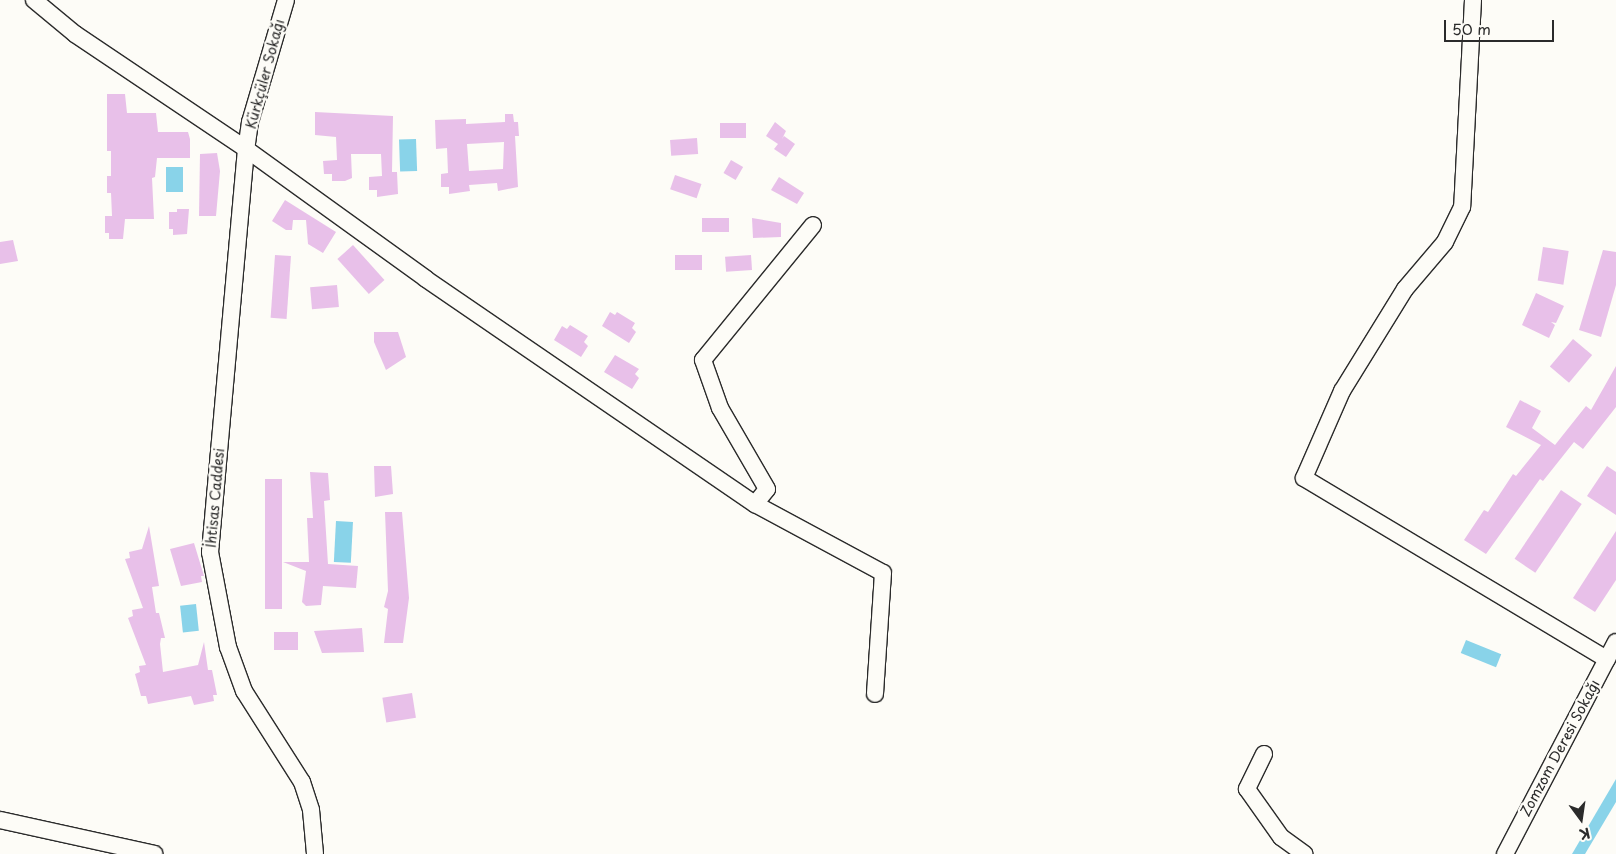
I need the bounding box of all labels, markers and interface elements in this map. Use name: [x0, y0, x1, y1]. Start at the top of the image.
scale bar: [1446, 10, 1556, 42]
street label: Kürkçüler Sokağı: [242, 17, 288, 131]
text: 50 m: [1452, 17, 1491, 40]
street label: İhtisas Caddesi: [202, 447, 228, 549]
street label: Zomzom Deresi Sokağı: [1516, 676, 1604, 820]
north arrow: [1556, 794, 1606, 844]
text: K: [1577, 823, 1592, 845]

